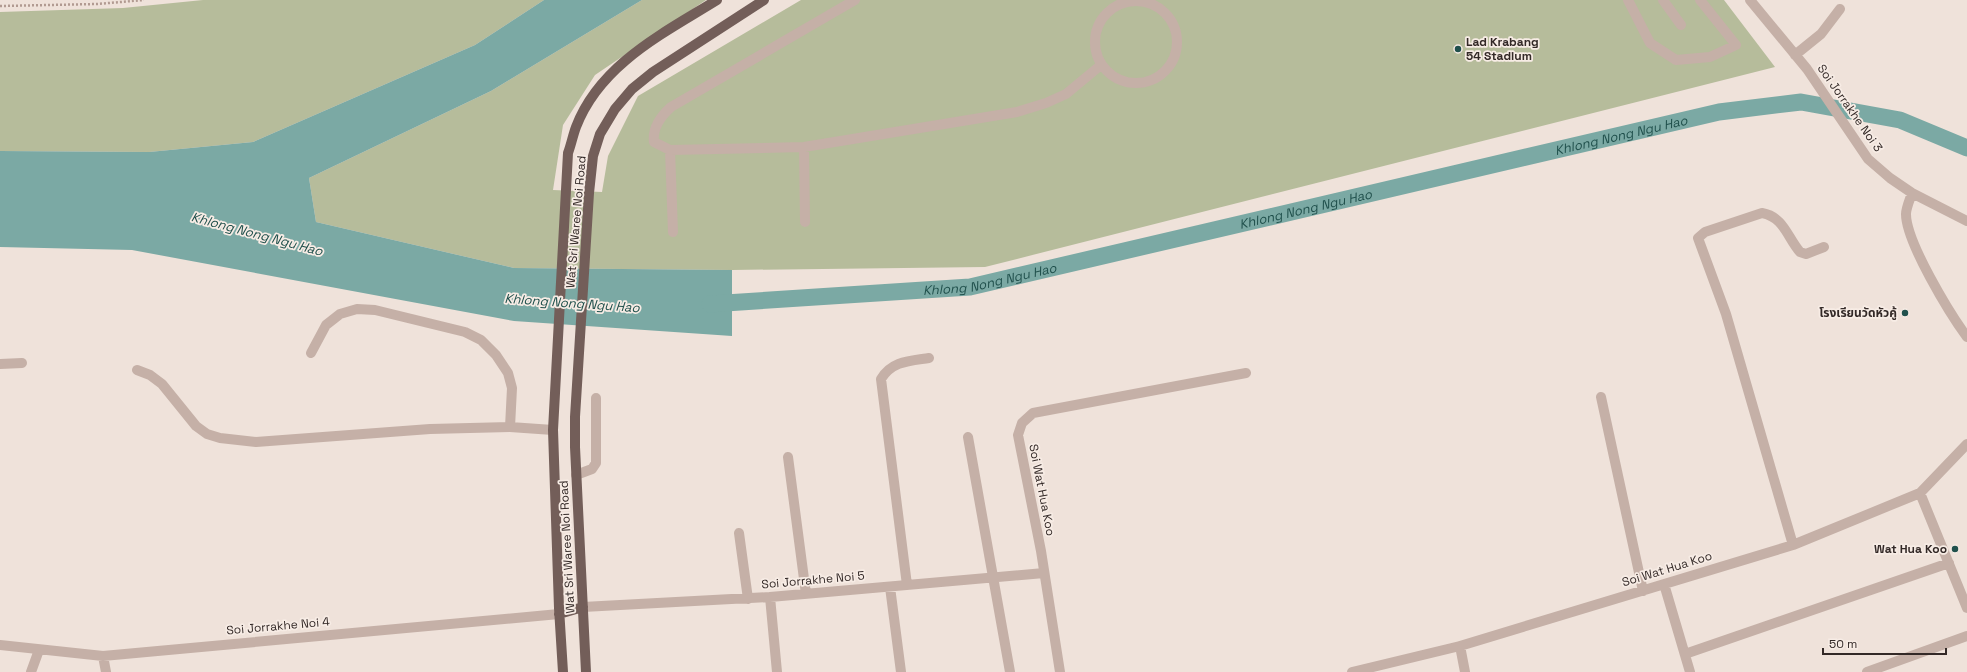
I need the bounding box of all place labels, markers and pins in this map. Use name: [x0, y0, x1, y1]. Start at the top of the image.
place label: Lad Krabang 54 Stadium: [1466, 34, 1539, 64]
marker: Lad Krabang 54 Stadium: [1453, 44, 1463, 54]
place label: โรงเรียนวัดหัวคู้: [1819, 305, 1897, 321]
marker: โรงเรียนวัดหัวคู้: [1900, 308, 1910, 318]
place label: Wat Hua Koo: [1874, 541, 1947, 557]
marker: Wat Hua Koo: [1950, 544, 1960, 554]

